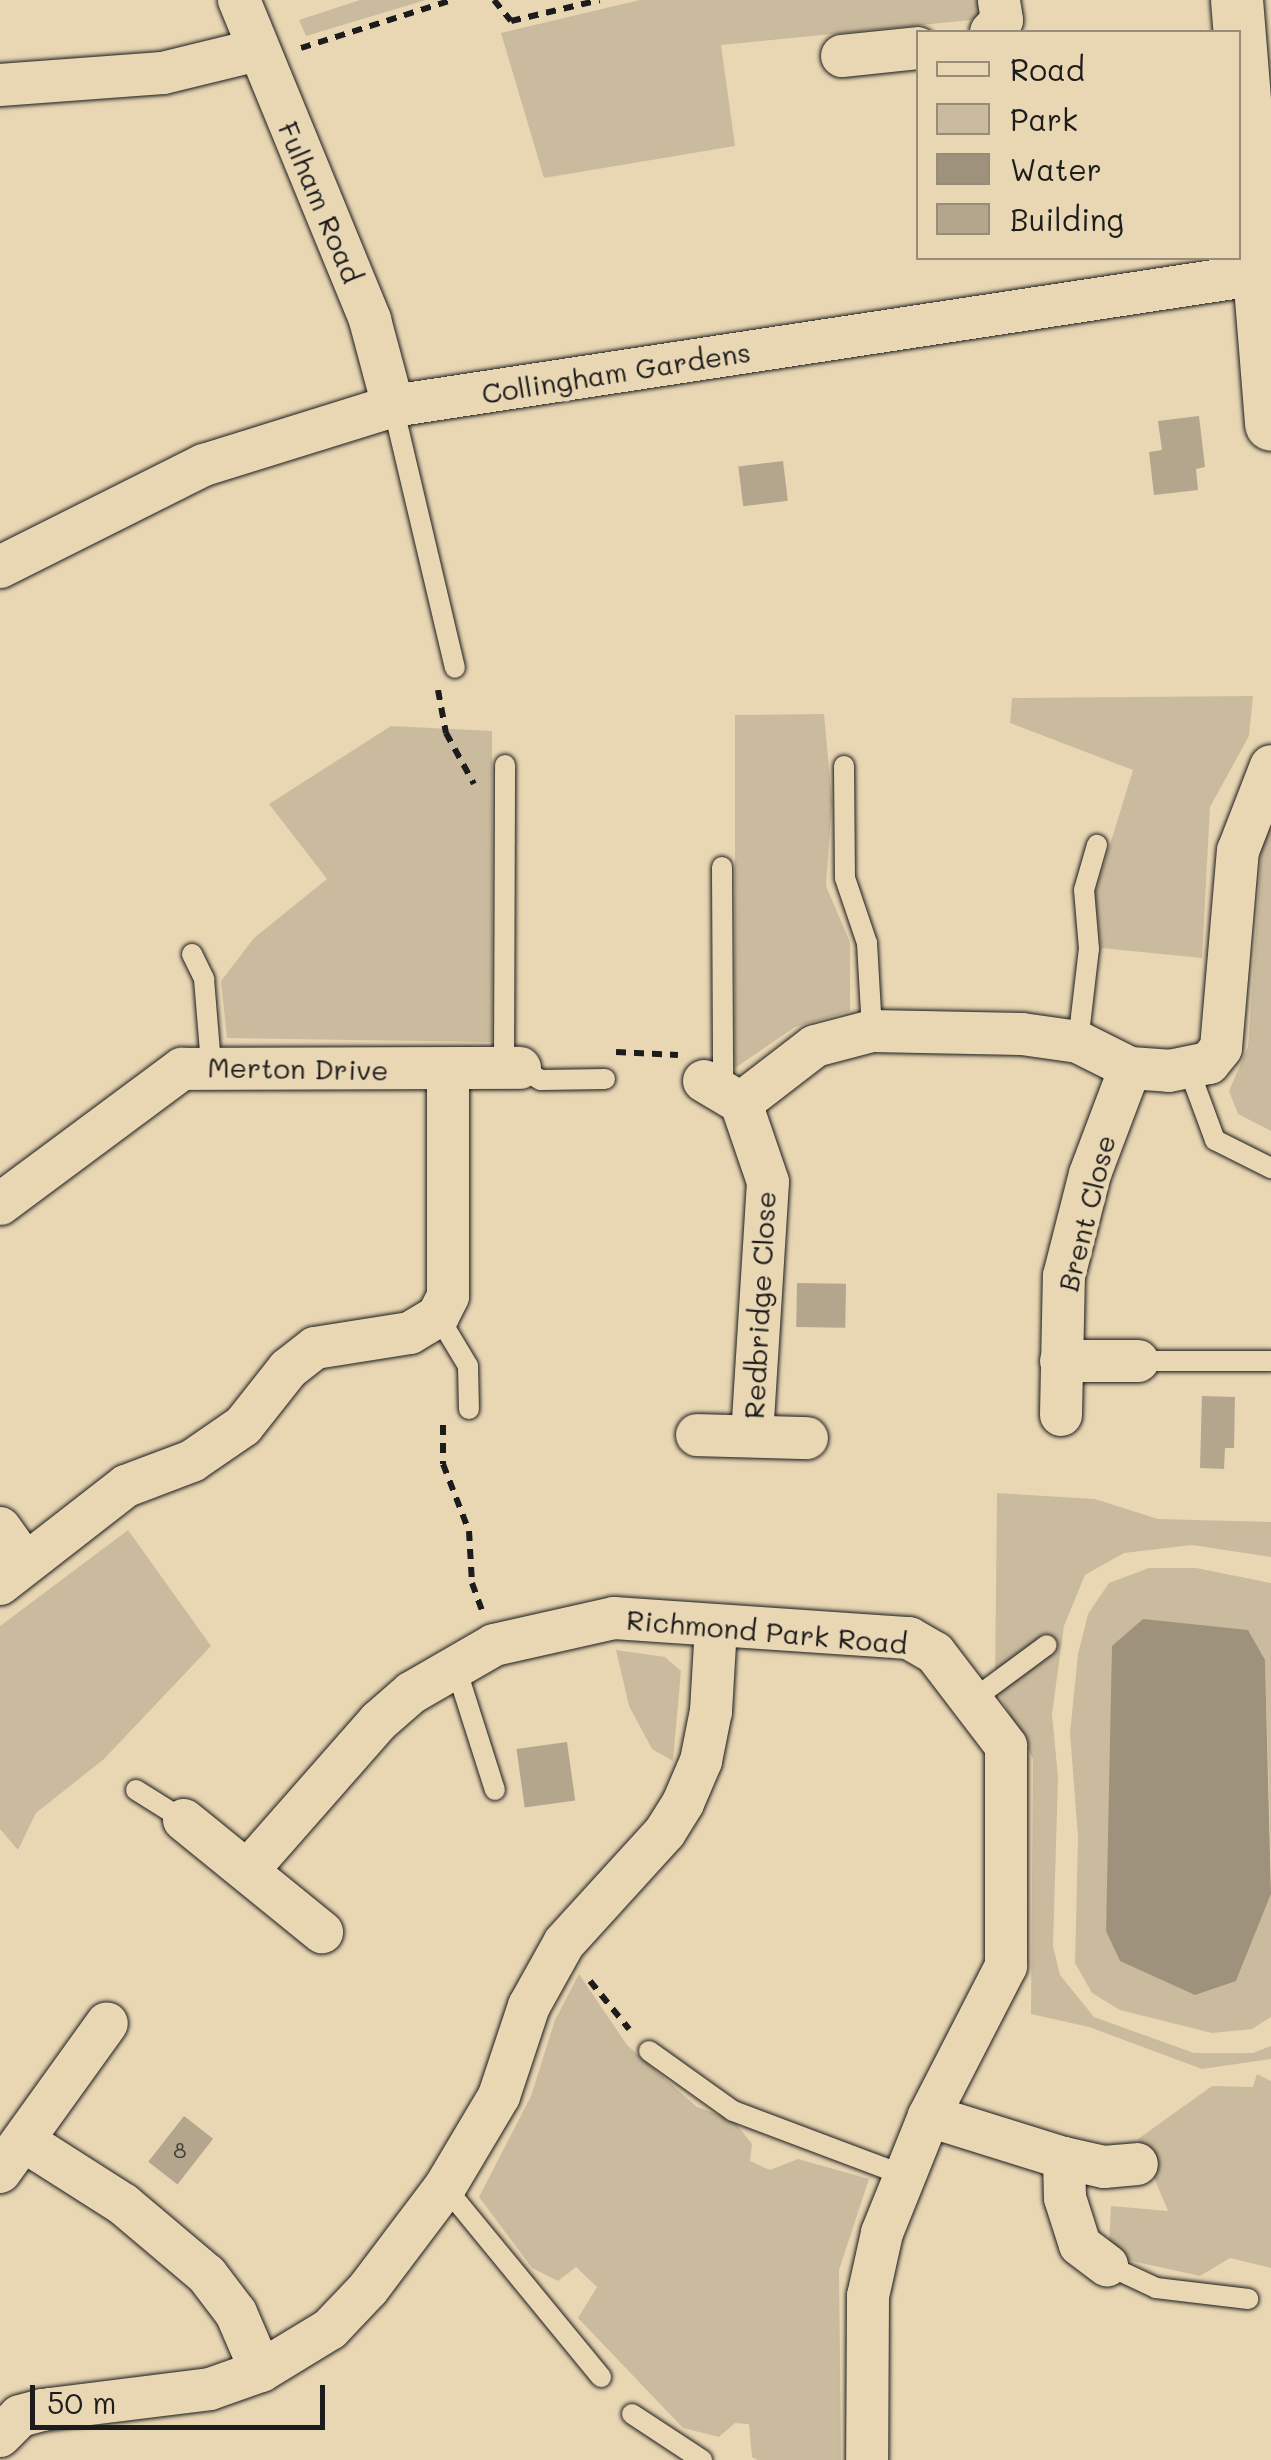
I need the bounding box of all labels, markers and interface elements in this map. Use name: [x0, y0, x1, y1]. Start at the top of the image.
legend: [916, 30, 1241, 260]
text: Road: [1010, 49, 1085, 89]
text: Park: [1010, 99, 1078, 139]
street label: Fulham Road: [272, 116, 370, 288]
text: Water: [1010, 149, 1102, 189]
text: Building: [1010, 199, 1124, 239]
street label: Collingham Gardens: [479, 334, 753, 410]
street label: Merton Drive: [207, 1050, 389, 1086]
street label: Brent Close: [1050, 1131, 1122, 1295]
street label: Redbridge Close: [736, 1190, 782, 1420]
street label: Richmond Park Road: [625, 1602, 909, 1660]
house number: 8: [173, 2137, 187, 2163]
scale bar: [35, 2365, 330, 2427]
text: 50 m: [47, 2382, 117, 2422]

